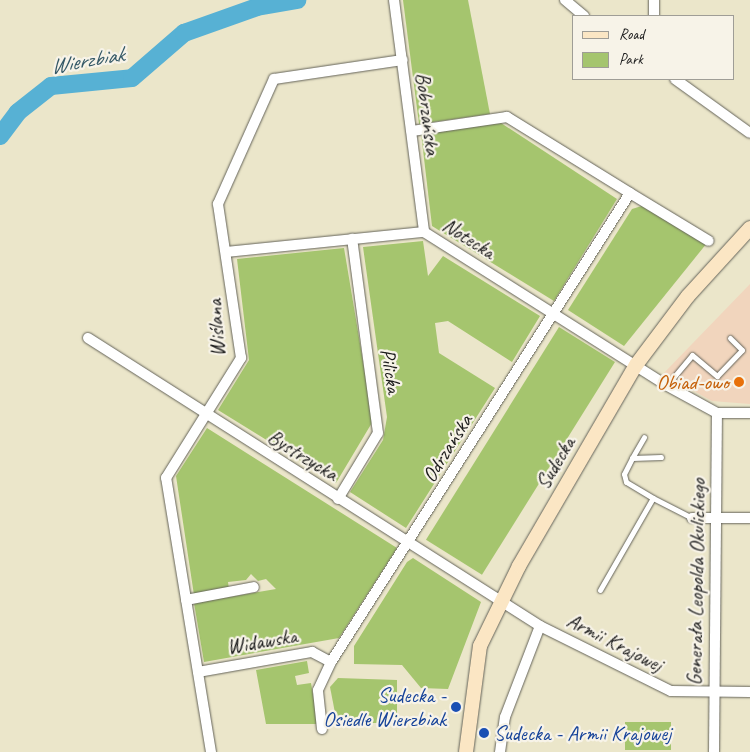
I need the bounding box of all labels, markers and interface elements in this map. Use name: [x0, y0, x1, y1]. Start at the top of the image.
legend: [572, 15, 735, 80]
text: Road: [619, 25, 644, 44]
water label: Wierzbiak: [48, 42, 126, 80]
text: Park: [619, 50, 643, 69]
street label: Bobrzańska: [410, 71, 446, 157]
street label: Notecka: [438, 212, 500, 264]
street label: Wiślana: [201, 298, 231, 358]
street label: Pilicka: [375, 347, 407, 395]
place label: Obiad-owo: [657, 369, 729, 395]
marker: Obiad-owo: [733, 376, 745, 388]
street label: Odrzańska: [416, 409, 478, 487]
street label: Bystrzycka: [263, 424, 343, 486]
street label: Sudecka: [530, 432, 580, 494]
street label: Generała Leopolda Okulickiego: [682, 478, 710, 686]
street label: Armii Krajowej: [563, 607, 667, 677]
street label: Widawska: [225, 622, 299, 660]
place label: Sudecka - Osiedle Wierzbiak: [323, 682, 446, 732]
marker: Sudecka - Osiedle Wierzbiak: [450, 701, 462, 713]
place label: Sudecka - Armii Krajowej: [494, 720, 672, 746]
marker: Sudecka - Armii Krajowej: [478, 727, 490, 739]

